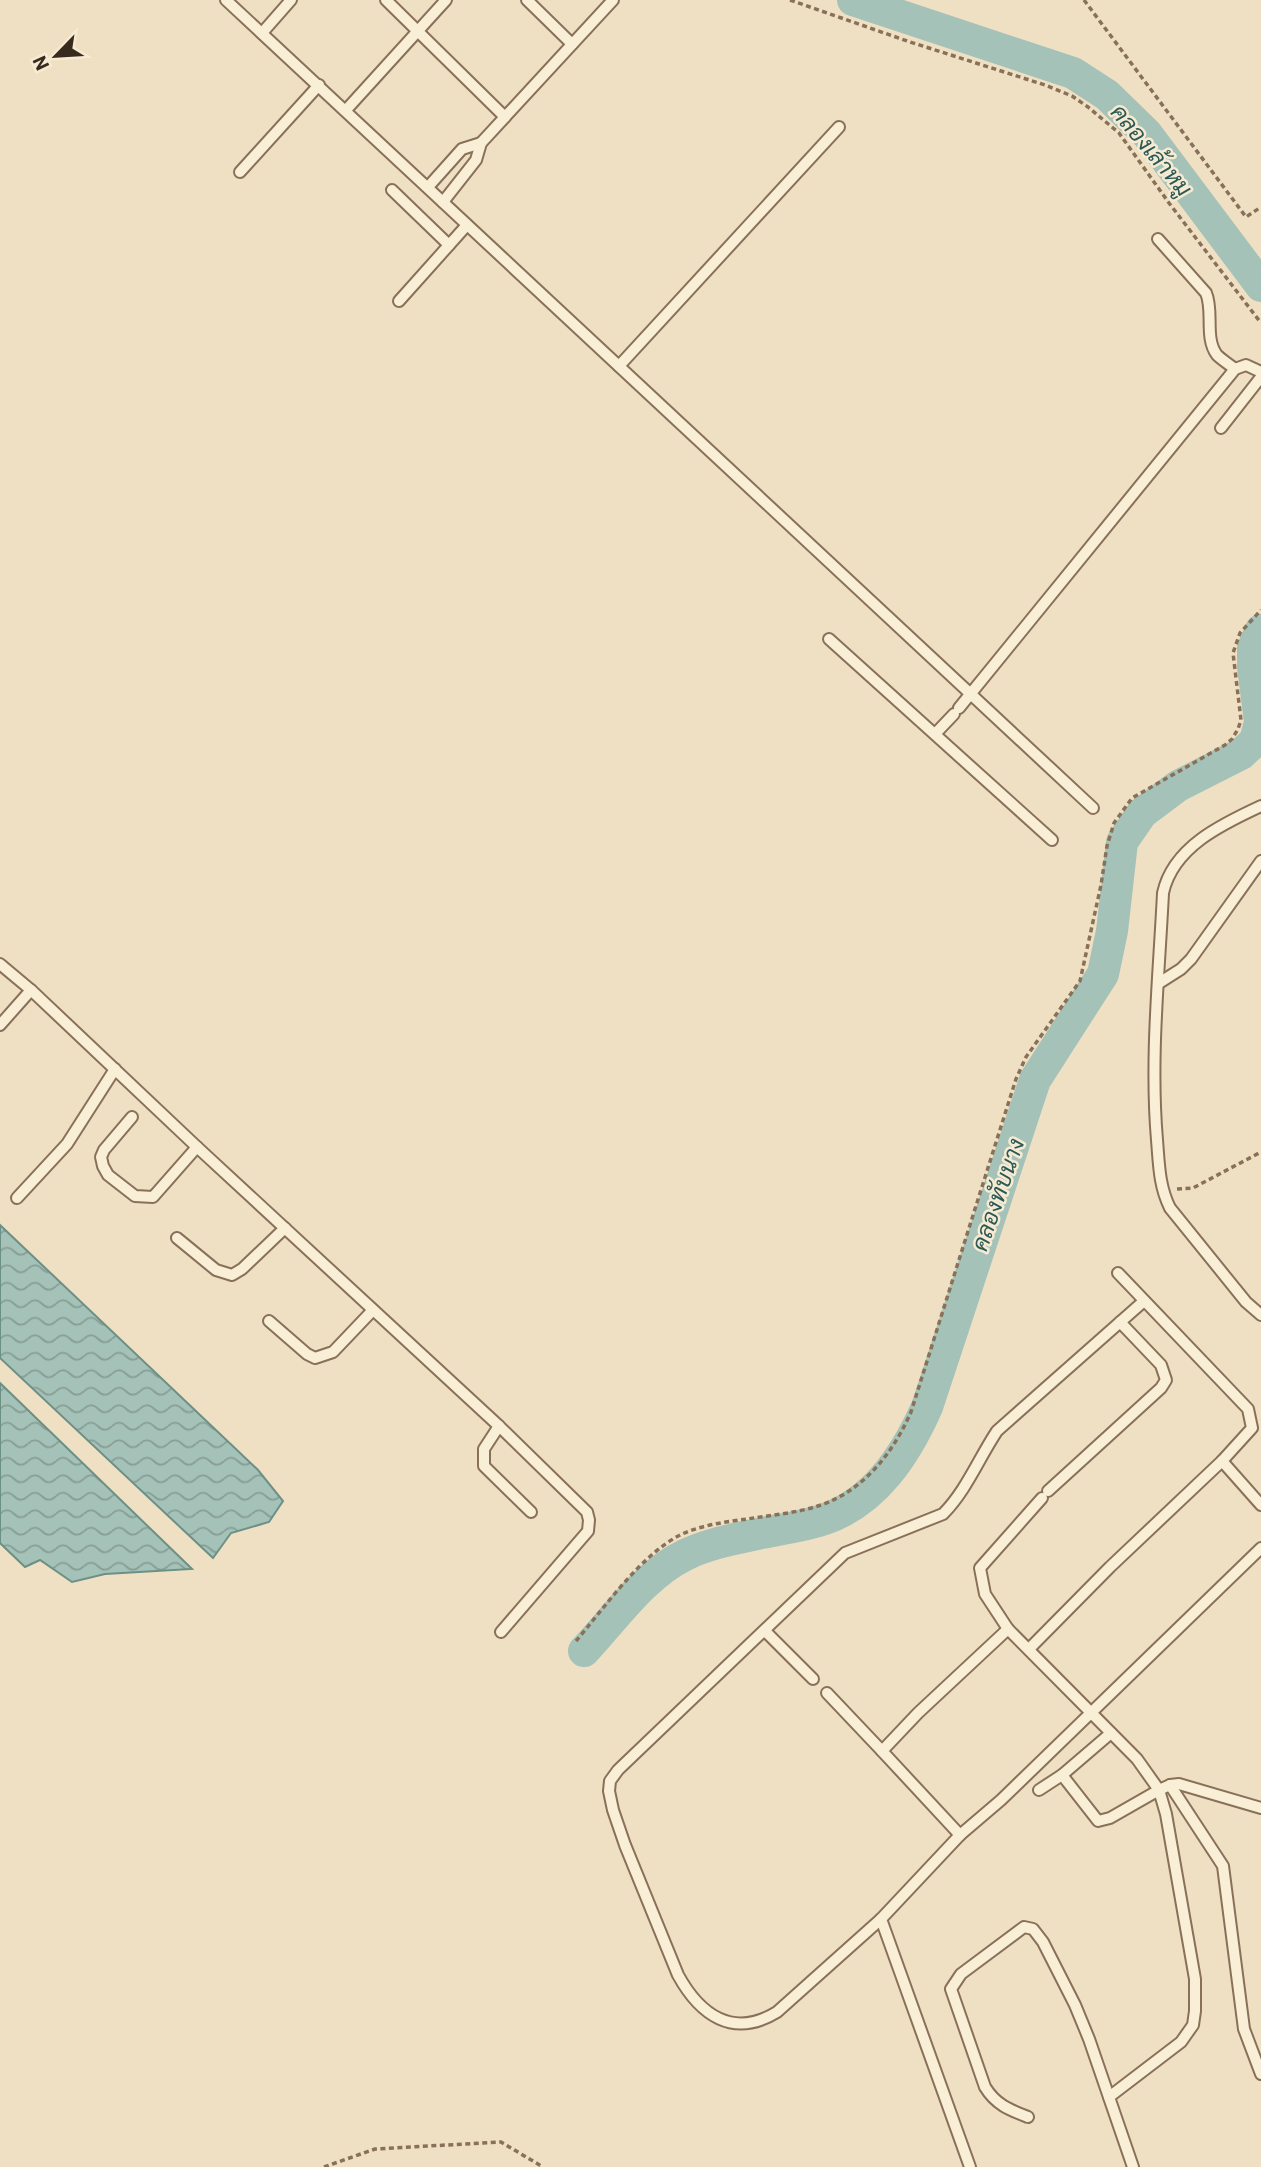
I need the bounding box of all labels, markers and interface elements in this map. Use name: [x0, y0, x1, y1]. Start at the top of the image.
north arrow: [21, 21, 91, 91]
text: N: [26, 53, 53, 75]
water label: คลองเล้าหมู: [1103, 97, 1200, 204]
water label: คลองทับนาง: [963, 1134, 1029, 1254]

